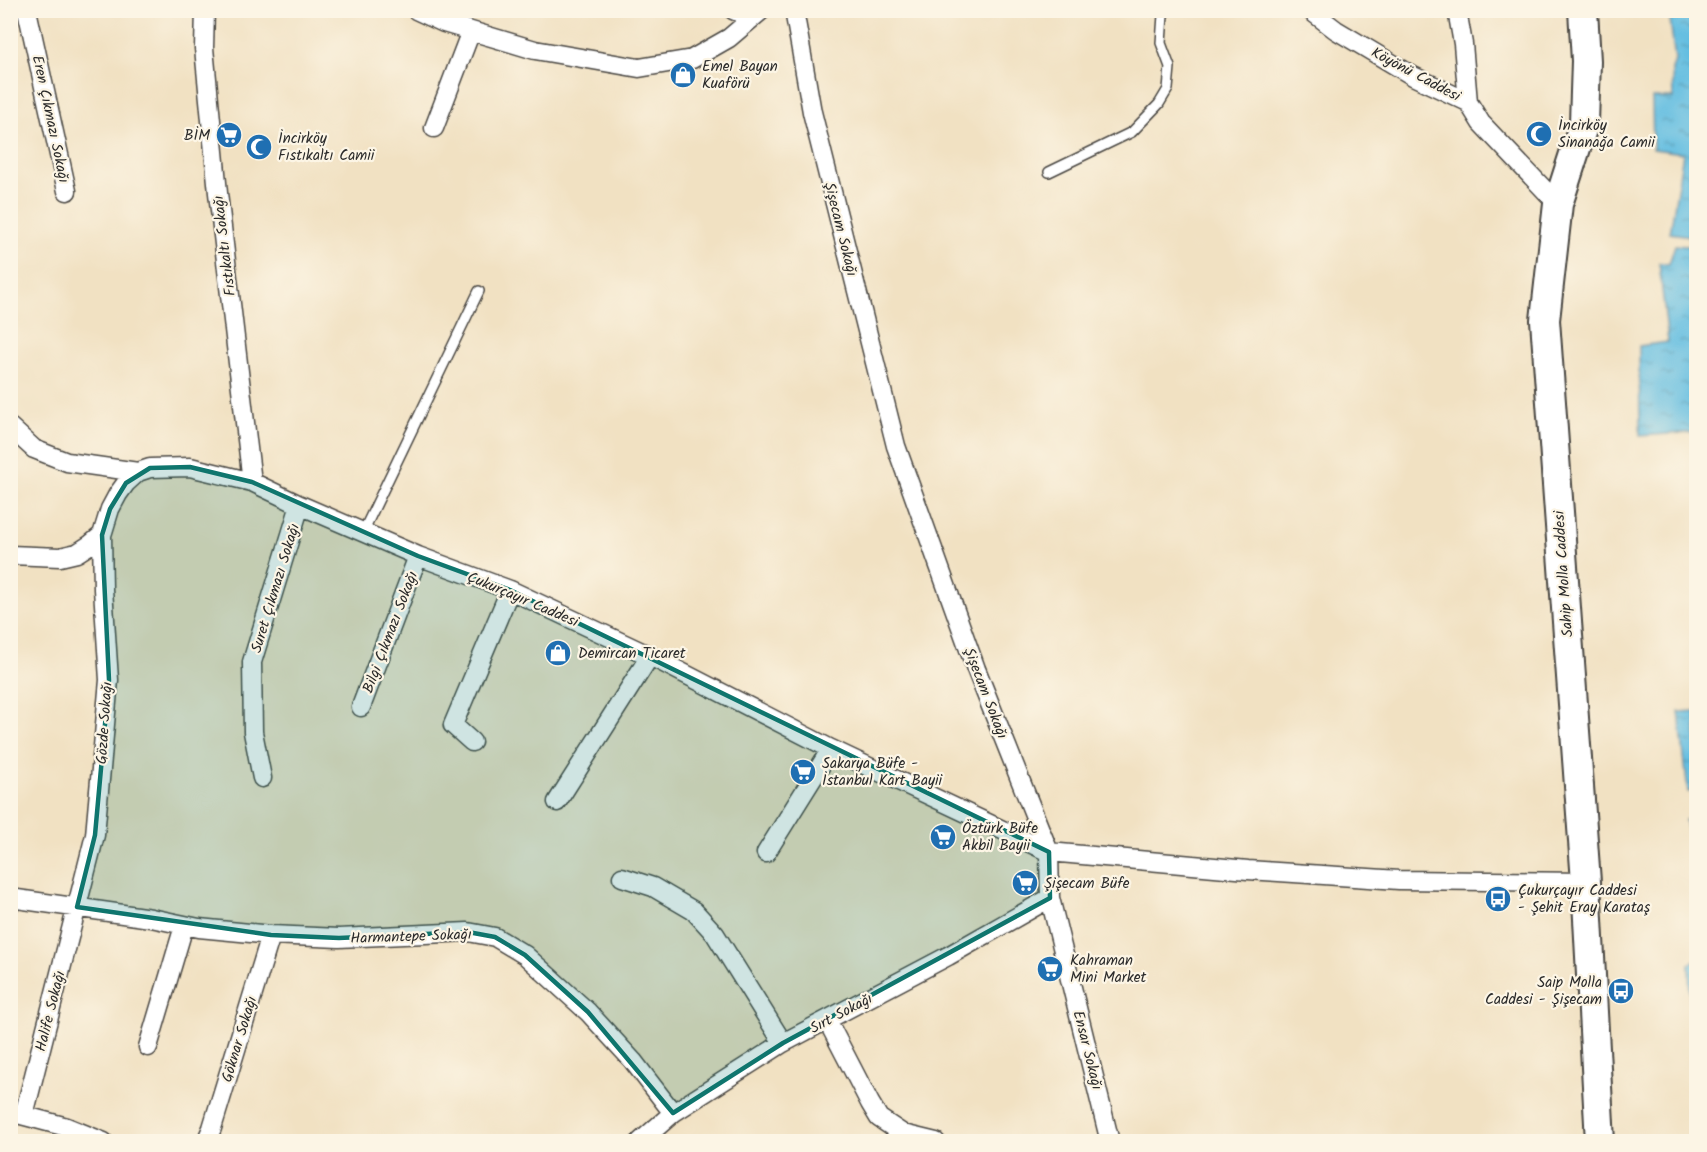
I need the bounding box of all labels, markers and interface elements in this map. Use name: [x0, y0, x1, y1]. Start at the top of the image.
street label: Köyönü Caddesi: [1366, 41, 1466, 109]
street label: Eren Çıkmazı Sokağı: [25, 53, 75, 185]
place label: Emel Bayan Kuaförü: [702, 55, 778, 96]
shop icon: Emel Bayan Kuaförü: [668, 60, 698, 90]
place label: İncirköy Sinanağa Camii: [1558, 114, 1656, 155]
mosque icon: İncirköy Sinanağa Camii: [1524, 119, 1554, 149]
supermarket icon: BİM: [214, 120, 244, 150]
place label: BİM: [184, 124, 210, 148]
place label: İncirköy Fıstıkaltı Camii: [278, 127, 376, 168]
mosque icon: İncirköy Fıstıkaltı Camii: [244, 132, 274, 162]
street label: Şişecam Sokağı: [817, 180, 863, 279]
street label: Fıstıkaltı Sokağı: [207, 194, 243, 298]
street label: Sahip Molla Caddesi: [1548, 509, 1580, 638]
street label: Suret Çıkmazı Sokağı: [245, 521, 307, 656]
street label: Çukurçayır Caddesi: [463, 566, 583, 635]
street label: Bilgi Çıkmazı Sokağı: [357, 568, 425, 697]
shop icon: Demircan Ticaret: [543, 638, 573, 668]
place label: Demircan Ticaret: [578, 642, 686, 666]
street label: Şişecam Sokağı: [957, 644, 1014, 743]
street label: Gözde Sokağı: [90, 681, 120, 765]
place label: Sakarya Büfe - İstanbul Kart Bayii: [822, 752, 944, 793]
supermarket icon: Sakarya Büfe - İstanbul Kart Bayii: [788, 757, 818, 787]
place label: Öztürk Büfe Akbil Bayii: [962, 817, 1038, 858]
supermarket icon: Öztürk Büfe Akbil Bayii: [928, 822, 958, 852]
supermarket icon: Şişecam Büfe: [1010, 868, 1040, 898]
place label: Şişecam Büfe: [1044, 872, 1130, 896]
place label: Çukurçayır Caddesi - Şehit Eray Karataş: [1518, 879, 1651, 920]
bus stop icon: Çukurçayır Caddesi - Şehit Eray Karataş: [1483, 884, 1513, 914]
street label: Harmantepe Sokağı: [350, 923, 472, 951]
place label: Kahraman Mini Market: [1070, 949, 1147, 990]
supermarket icon: Kahraman Mini Market: [1035, 954, 1065, 984]
street label: Halife Sokağı: [29, 968, 73, 1054]
place label: Saip Molla Caddesi - Şişecam: [1485, 971, 1602, 1012]
bus stop icon: Saip Molla Caddesi - Şişecam: [1606, 976, 1636, 1006]
street label: Sırt Sokağı: [806, 987, 877, 1041]
street label: Göknar Sokağı: [215, 993, 264, 1085]
street label: Ensar Sokağı: [1066, 1008, 1108, 1093]

